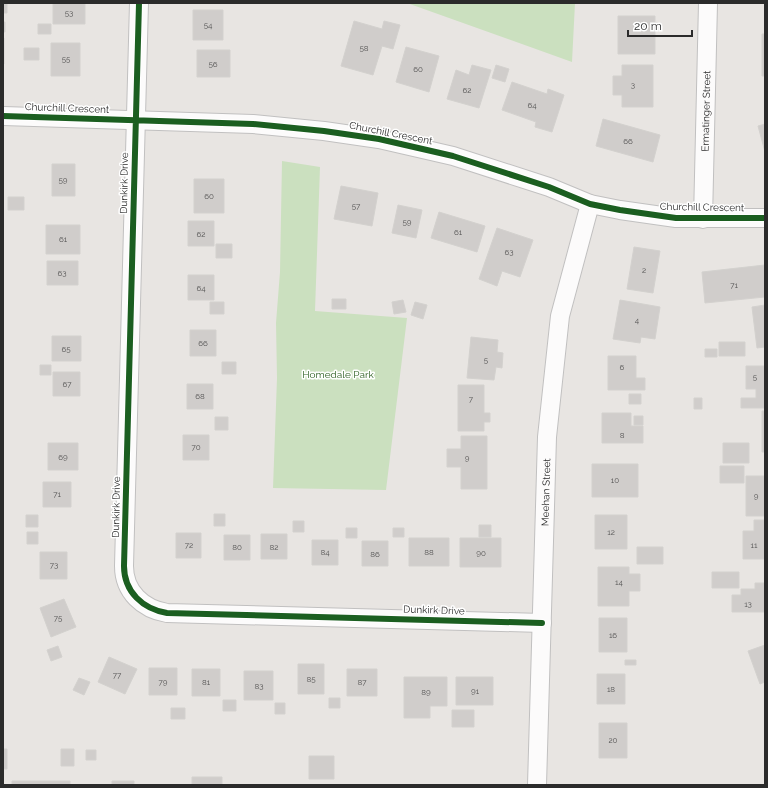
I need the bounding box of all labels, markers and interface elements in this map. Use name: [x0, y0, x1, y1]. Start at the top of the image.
house number: 53: [65, 8, 73, 18]
scale bar: [628, 12, 692, 38]
text: 20 m: [634, 19, 662, 33]
house number: 54: [204, 20, 213, 30]
house number: 58: [359, 43, 369, 53]
house number: 55: [62, 54, 71, 64]
house number: 56: [208, 59, 218, 69]
house number: 60: [413, 64, 423, 74]
street label: Ermatinger Street: [699, 70, 712, 152]
house number: 3: [631, 80, 635, 90]
house number: 62: [463, 85, 472, 95]
house number: 64: [527, 100, 537, 110]
street label: Churchill Crescent: [25, 101, 110, 115]
street label: Churchill Crescent: [348, 120, 434, 147]
house number: 66: [623, 136, 633, 146]
street label: Dunkirk Drive: [118, 152, 130, 214]
house number: 59: [58, 175, 68, 185]
house number: 60: [204, 191, 214, 201]
house number: 57: [352, 201, 361, 211]
street label: Churchill Crescent: [660, 201, 745, 213]
house number: 59: [402, 217, 412, 227]
house number: 61: [454, 227, 463, 237]
house number: 62: [197, 229, 206, 239]
house number: 61: [59, 234, 68, 244]
house number: 63: [504, 247, 514, 257]
house number: 2: [642, 265, 646, 275]
house number: 63: [57, 268, 67, 278]
house number: 71: [730, 280, 738, 290]
house number: 64: [196, 283, 206, 293]
house number: 4: [635, 315, 640, 325]
house number: 66: [198, 338, 208, 348]
house number: 65: [61, 344, 71, 354]
house number: 5: [484, 355, 489, 365]
house number: 6: [620, 362, 625, 372]
park label: Homedale Park: [302, 369, 374, 380]
house number: 5: [753, 372, 758, 382]
house number: 67: [62, 379, 72, 389]
house number: 68: [195, 391, 205, 401]
house number: 7: [469, 394, 474, 404]
house number: 8: [620, 430, 625, 440]
house number: 70: [191, 442, 201, 452]
house number: 69: [58, 452, 68, 462]
house number: 9: [465, 453, 470, 463]
street label: Meehan Street: [539, 457, 552, 526]
house number: 10: [611, 475, 619, 485]
street label: Dunkirk Drive: [110, 476, 122, 538]
house number: 71: [53, 489, 61, 499]
house number: 9: [754, 491, 759, 501]
house number: 12: [607, 527, 615, 537]
house number: 72: [185, 540, 193, 550]
house number: 11: [751, 540, 758, 550]
house number: 80: [232, 542, 242, 552]
house number: 82: [270, 542, 278, 552]
house number: 84: [320, 547, 330, 557]
house number: 88: [424, 547, 434, 557]
house number: 90: [476, 548, 486, 558]
house number: 86: [370, 549, 380, 559]
house number: 73: [50, 560, 58, 570]
house number: 14: [615, 577, 624, 587]
house number: 13: [744, 599, 752, 609]
street label: Dunkirk Drive: [403, 603, 465, 617]
house number: 75: [54, 613, 63, 623]
house number: 16: [609, 630, 617, 640]
house number: 77: [113, 670, 122, 680]
house number: 85: [306, 674, 316, 684]
house number: 79: [159, 677, 168, 687]
house number: 81: [202, 677, 211, 687]
house number: 87: [357, 677, 367, 687]
house number: 83: [254, 681, 264, 691]
house number: 18: [607, 684, 615, 694]
house number: 91: [471, 686, 480, 696]
house number: 89: [421, 687, 431, 697]
house number: 20: [608, 735, 618, 745]

